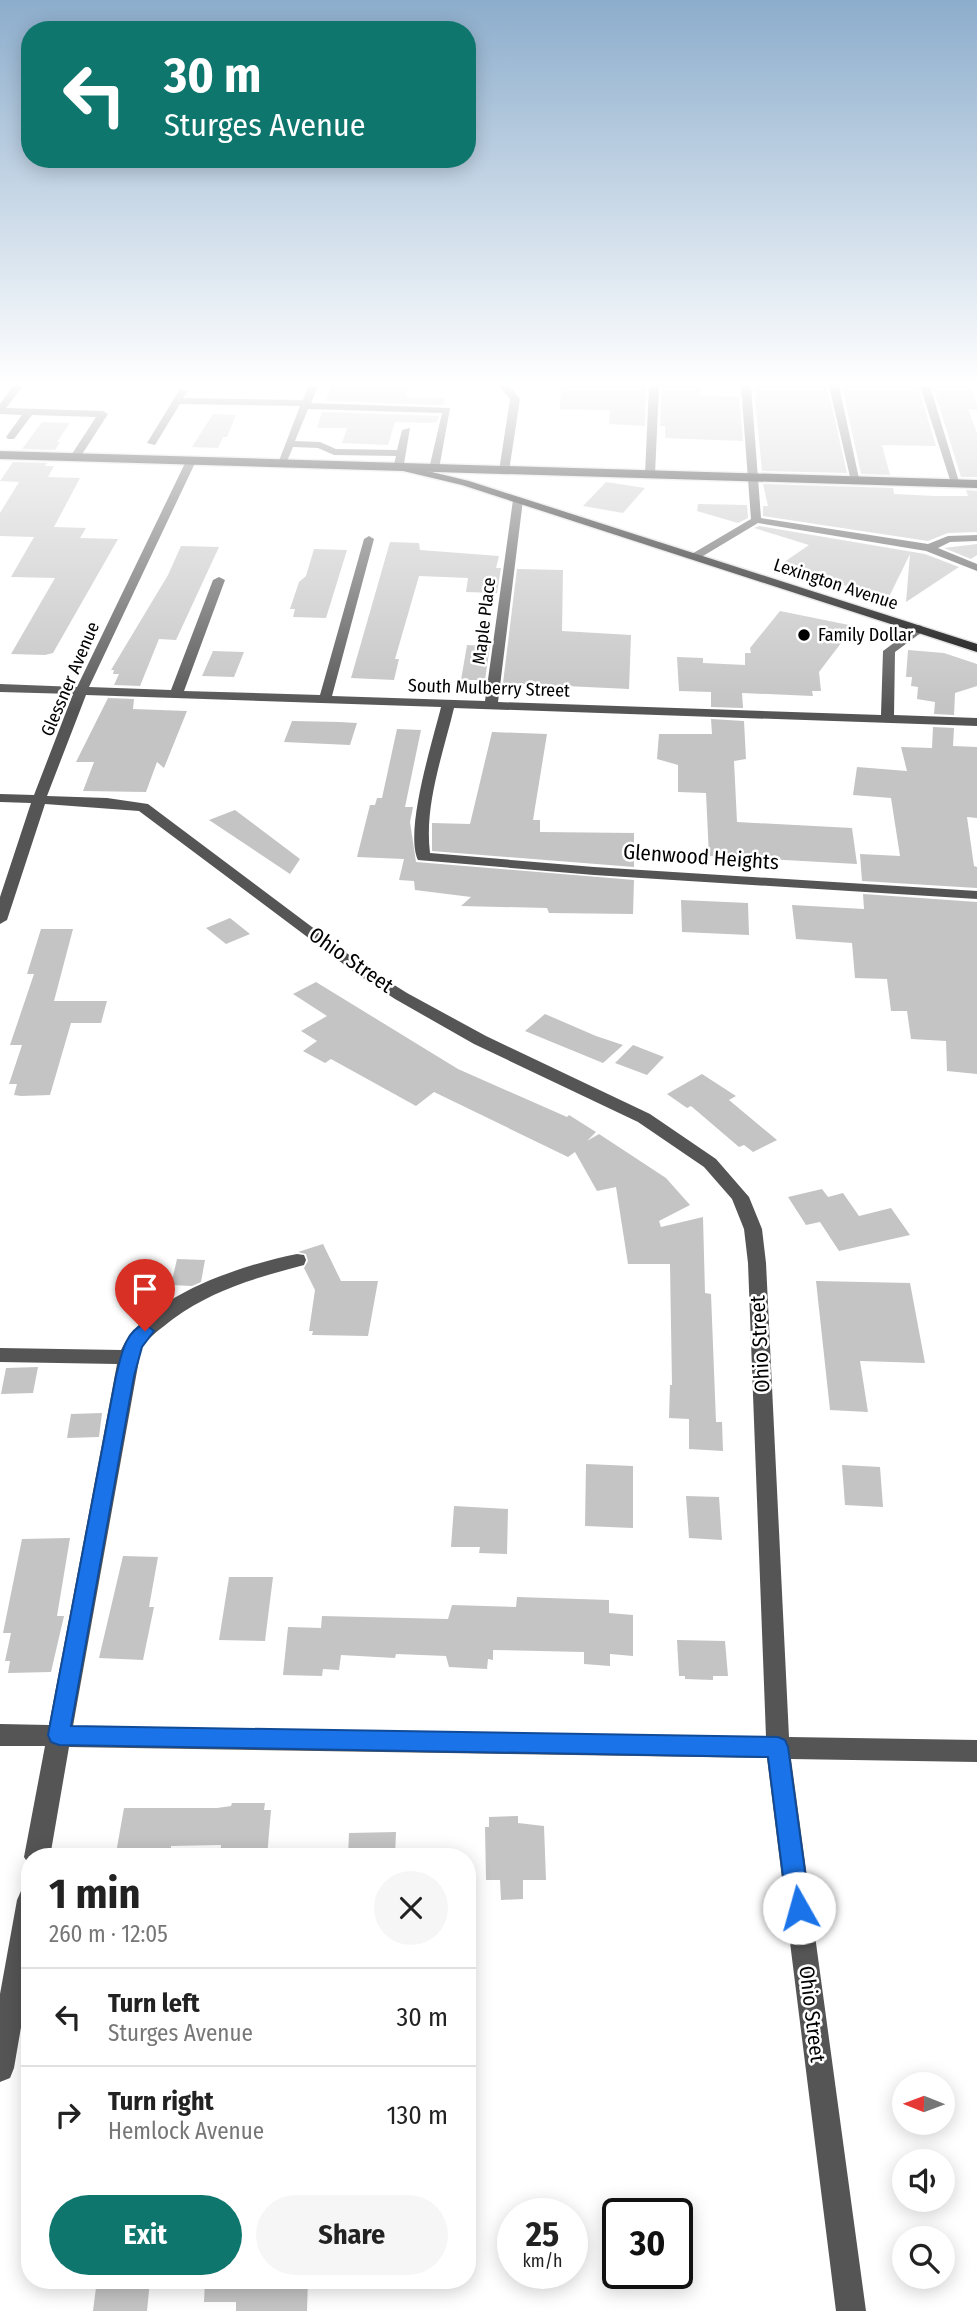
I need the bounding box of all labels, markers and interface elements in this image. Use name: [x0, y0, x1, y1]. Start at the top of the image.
text: 30 m: [164, 46, 262, 105]
icon: left: [49, 49, 140, 140]
text: Sturges Avenue: [164, 106, 365, 144]
street label: Lexington Avenue: [771, 554, 901, 615]
street label: Maple Place: [468, 576, 500, 666]
street label: Glessner Avenue: [36, 618, 104, 739]
place label: Family Dollar: [818, 624, 914, 646]
marker: Family Dollar: [796, 627, 812, 643]
street label: South Mulberry Street: [408, 674, 570, 702]
street label: Glenwood Heights: [622, 839, 780, 875]
street label: Ohio Street: [304, 921, 398, 999]
pin: [115, 1259, 175, 1331]
icon: arrive: [126, 1270, 164, 1308]
street label: Ohio Street: [744, 1295, 776, 1393]
text: 1 min: [49, 1869, 140, 1919]
button: close: [374, 1871, 448, 1945]
position arrow: [762, 1871, 836, 1945]
text: 260 m · 12:05: [49, 1920, 168, 1948]
street label: Ohio Street: [793, 1964, 831, 2064]
text: Turn left: [108, 1988, 200, 2019]
icon: left: [49, 1998, 87, 2036]
text: 30 m: [397, 2002, 448, 2033]
text: Sturges Avenue: [108, 2019, 253, 2047]
north arrow: [892, 2072, 956, 2135]
map controls: [892, 2072, 955, 2289]
text: Turn right: [108, 2086, 214, 2117]
icon: right: [49, 2096, 87, 2134]
text: 130 m: [386, 2100, 448, 2131]
text: Hemlock Avenue: [108, 2117, 264, 2145]
button: sound: [892, 2149, 955, 2212]
button: Exit: [49, 2195, 242, 2275]
button: Share: [256, 2195, 448, 2275]
speed limit sign: 30: [602, 2198, 693, 2289]
text: 25: [526, 2213, 559, 2255]
button: search: [892, 2226, 955, 2289]
text: km/h: [522, 2250, 563, 2272]

